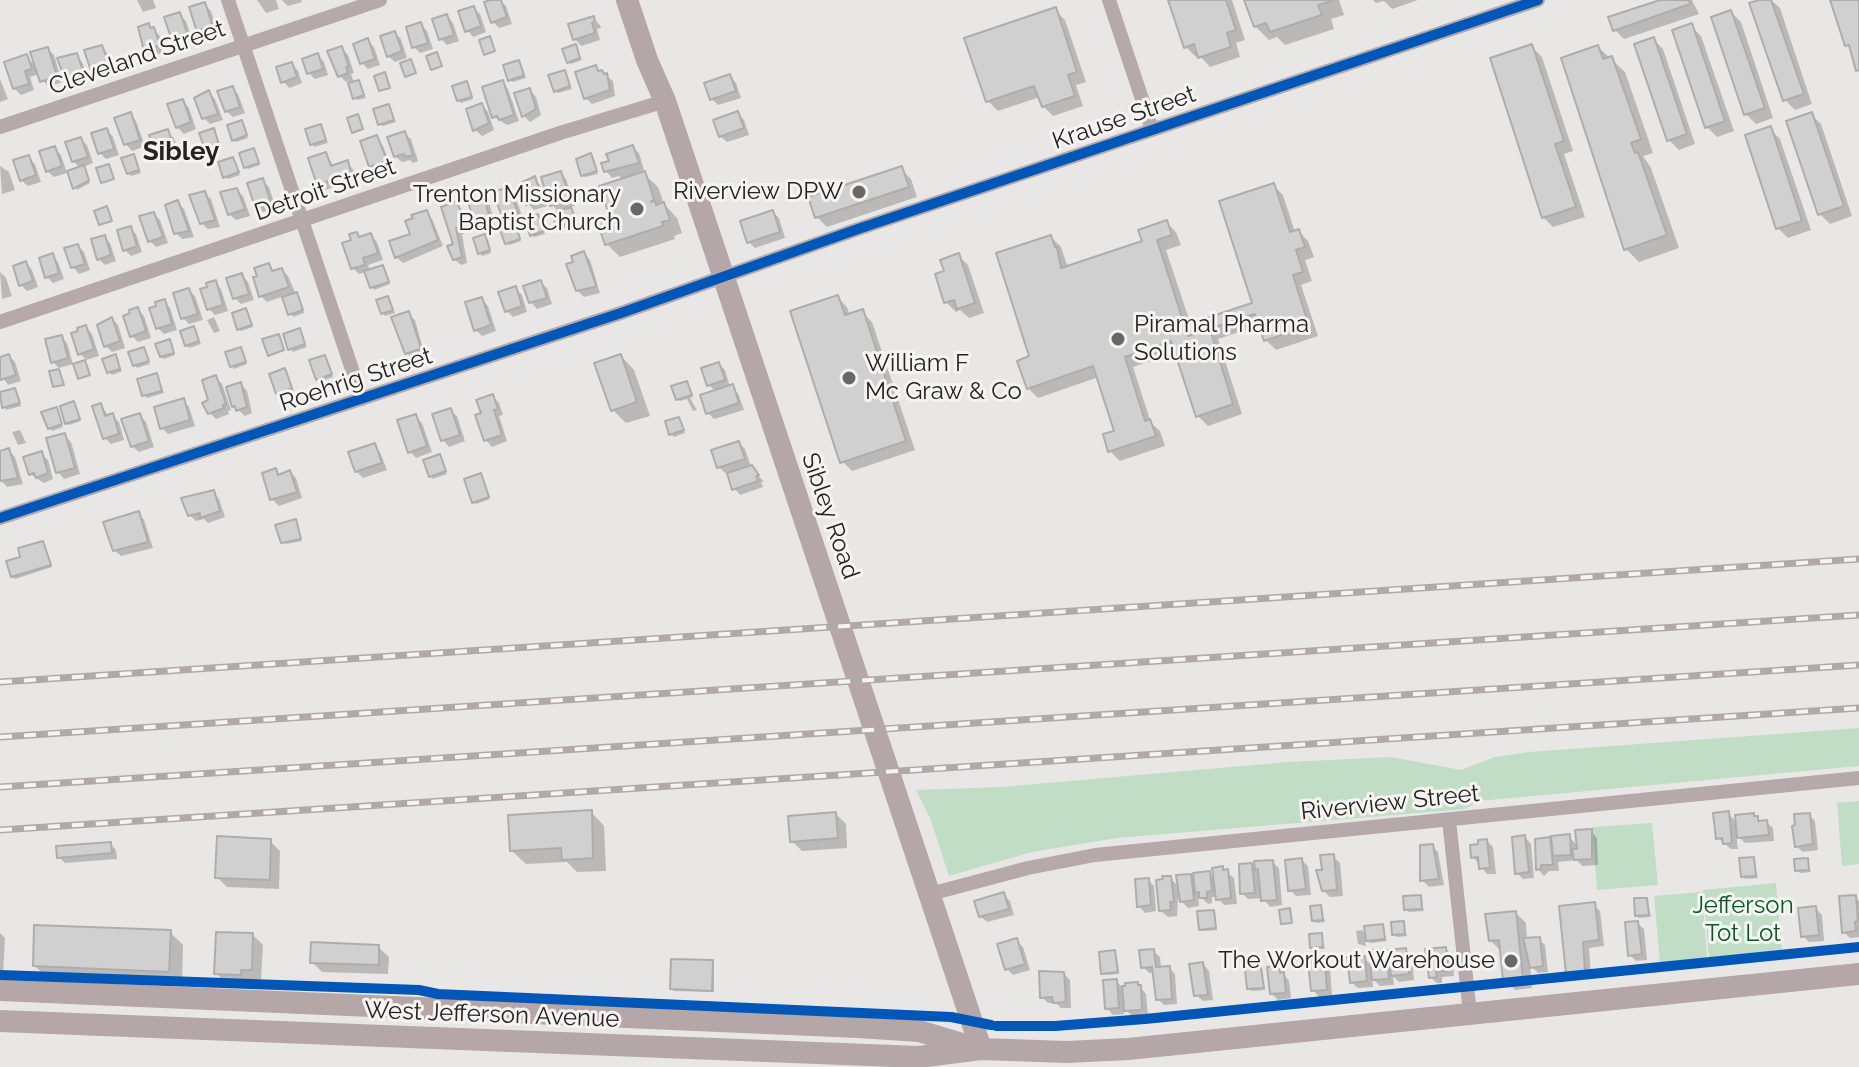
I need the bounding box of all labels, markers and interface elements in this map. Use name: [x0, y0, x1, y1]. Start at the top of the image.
street label: Cleveland Street: [45, 14, 229, 102]
street label: Krause Street: [1049, 80, 1199, 156]
district label: Sibley: [143, 136, 219, 168]
street label: Detroit Street: [251, 152, 399, 228]
place label: Riverview DPW: [673, 178, 843, 206]
place label: Trenton Missionary Baptist Church: [413, 181, 621, 237]
marker: Riverview DPW: [850, 183, 868, 201]
marker: Trenton Missionary Baptist Church: [628, 200, 646, 218]
place label: Piramal Pharma Solutions: [1134, 311, 1309, 367]
marker: Piramal Pharma Solutions: [1109, 330, 1127, 348]
street label: Roehrig Street: [276, 342, 436, 418]
place label: William F Mc Graw & Co: [865, 350, 1022, 406]
marker: William F Mc Graw & Co: [840, 369, 858, 387]
street label: Sibley Road: [795, 449, 865, 583]
street label: Riverview Street: [1299, 779, 1481, 827]
park label: Jefferson Tot Lot: [1692, 892, 1794, 948]
place label: The Workout Warehouse: [1218, 947, 1495, 975]
marker: The Workout Warehouse: [1502, 952, 1520, 970]
street label: West Jefferson Avenue: [364, 996, 620, 1034]

